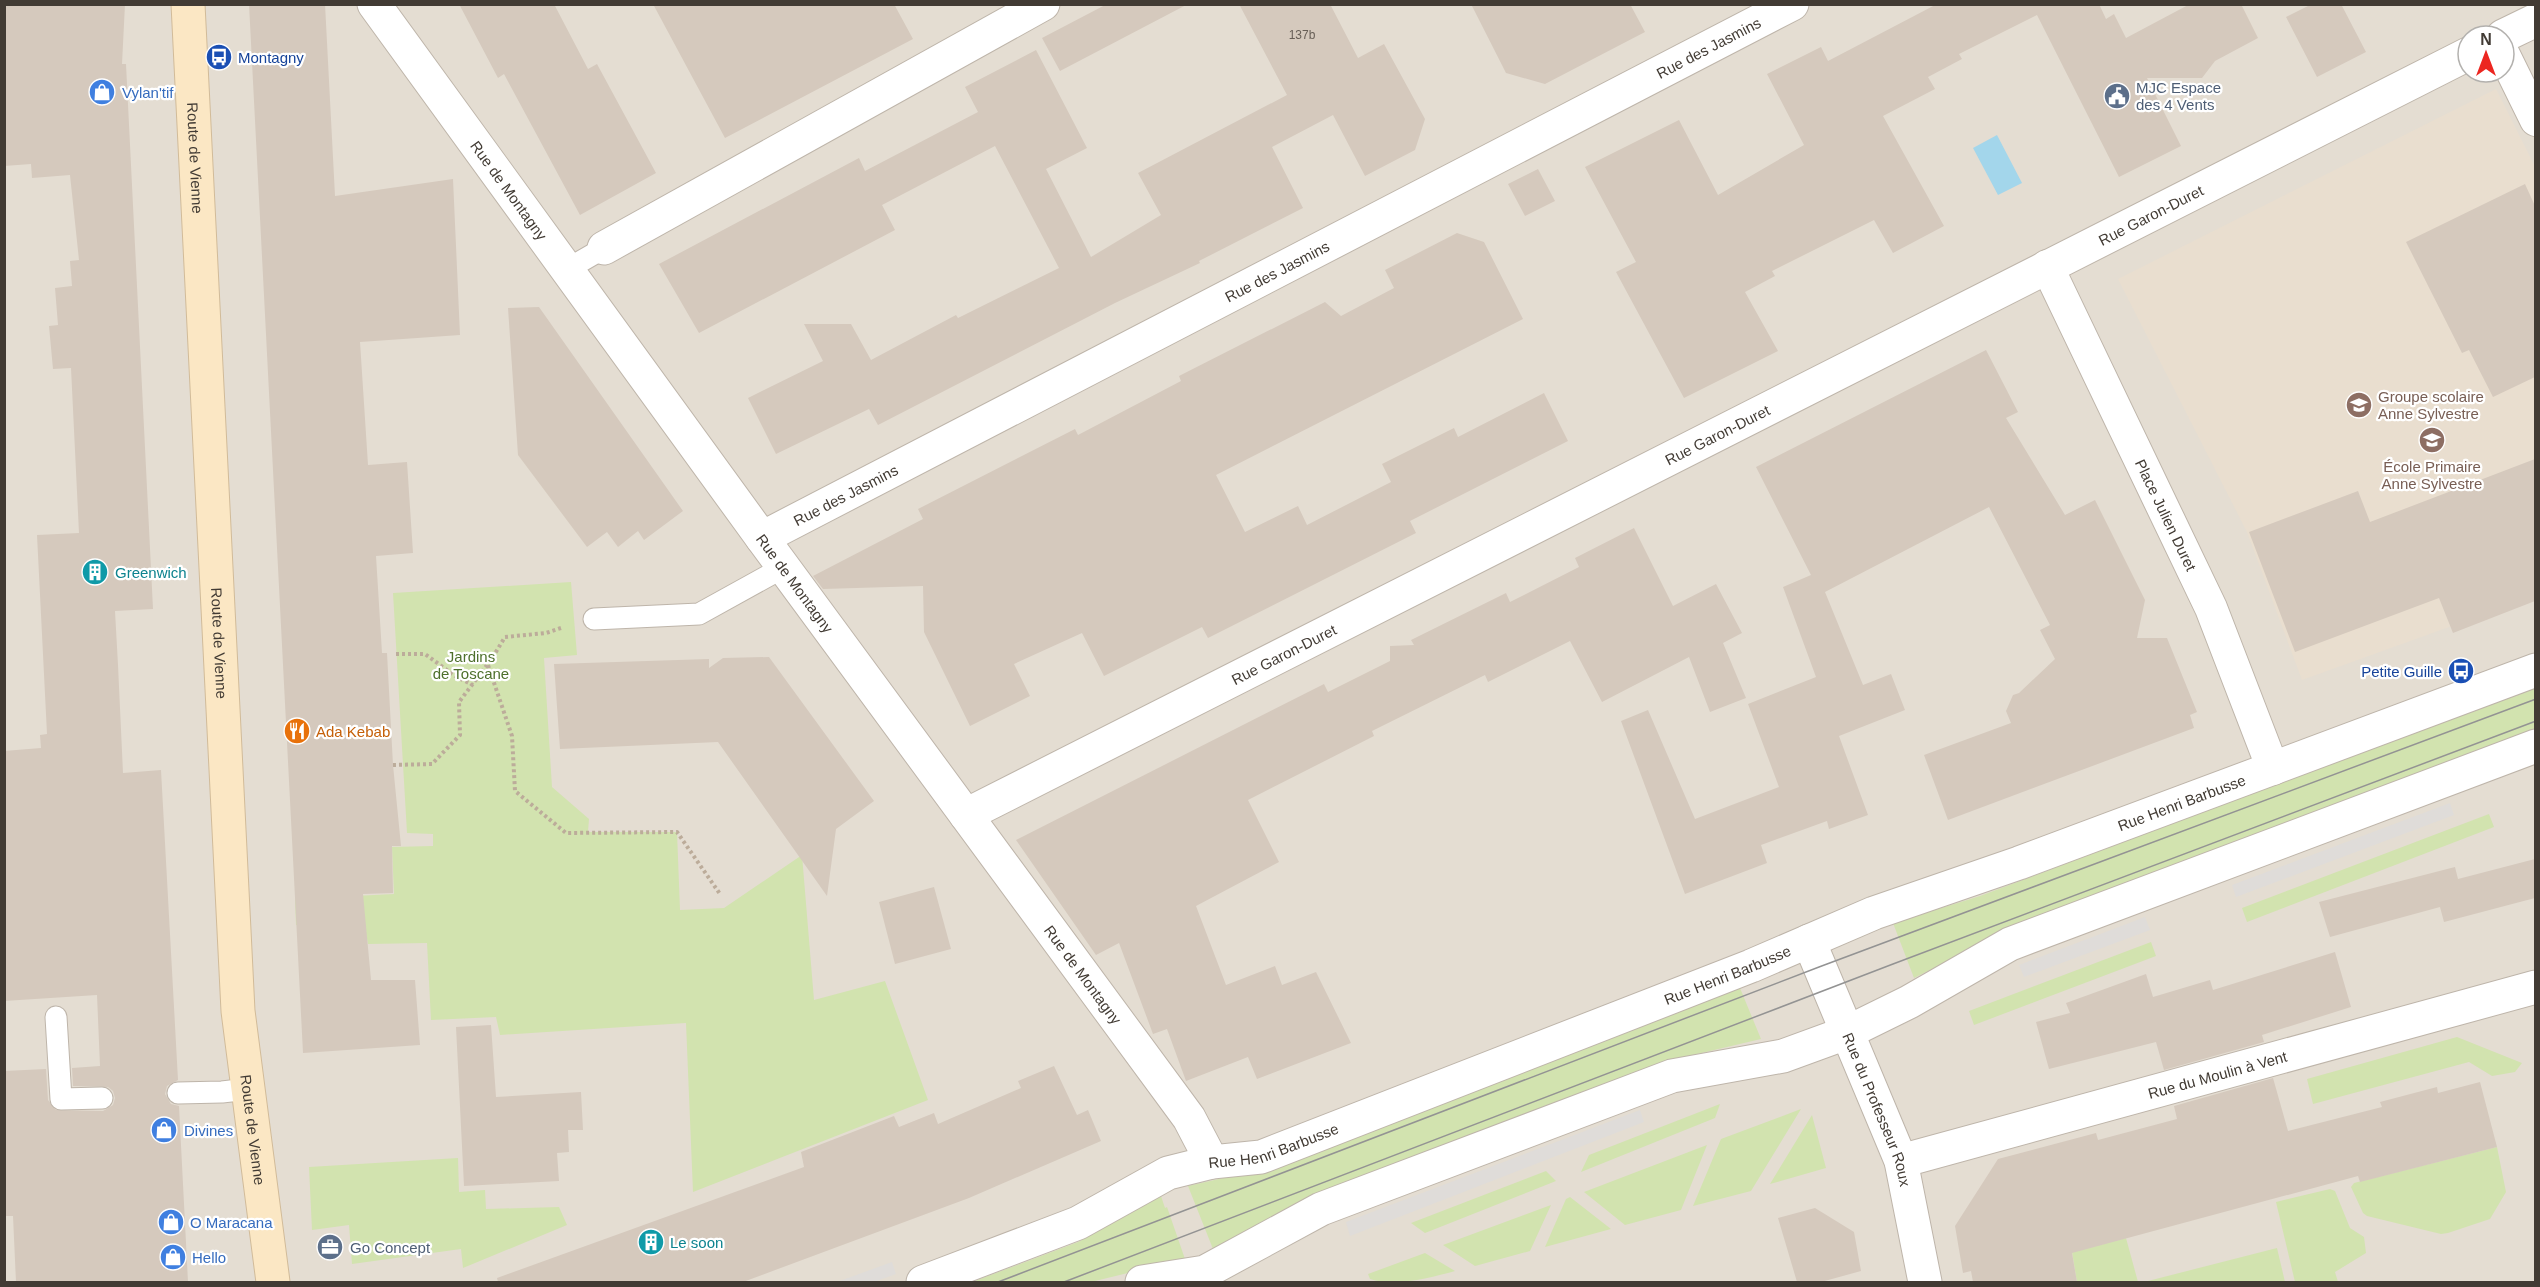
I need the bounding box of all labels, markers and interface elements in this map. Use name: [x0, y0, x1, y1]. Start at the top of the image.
street label: Rue des Jasmins: [1653, 13, 1763, 81]
north arrow: [2456, 24, 2516, 84]
house number: 137b: [1289, 28, 1316, 42]
text: N: [2480, 31, 2492, 48]
bus stop icon: Montagny: [204, 42, 234, 72]
place label: Montagny: [238, 49, 304, 66]
shop icon: Vylan'tif: [87, 77, 117, 107]
place label: MJC Espace des 4 Vents: [2136, 79, 2221, 113]
public building icon: MJC Espace des 4 Vents: [2102, 81, 2132, 111]
place label: Vylan'tif: [122, 84, 174, 101]
street label: Route de Vienne: [184, 102, 207, 214]
street label: Rue de Montagny: [468, 137, 551, 243]
street label: Rue Garon-Duret: [2095, 181, 2207, 248]
street label: Rue des Jasmins: [1222, 237, 1332, 305]
place label: Groupe scolaire Anne Sylvestre: [2378, 388, 2484, 422]
school or university icon: Groupe scolaire Anne Sylvestre: [2344, 390, 2374, 420]
street label: Rue Garon-Duret: [1662, 400, 1773, 468]
school or university icon: École Primaire Anne Sylvestre: [2417, 425, 2447, 455]
street label: Place Julien Duret: [2132, 456, 2201, 574]
place label: École Primaire Anne Sylvestre: [2382, 458, 2482, 492]
street label: Rue des Jasmins: [790, 461, 900, 529]
street label: Rue de Montagny: [753, 530, 837, 636]
building icon: Greenwich: [80, 557, 110, 587]
place label: Greenwich: [115, 564, 187, 581]
street label: Route de Vienne: [208, 587, 231, 699]
street label: Rue Garon-Duret: [1228, 620, 1339, 688]
park label: Jardins de Toscane: [433, 648, 509, 682]
bus stop icon: Petite Guille: [2446, 656, 2476, 686]
place label: Petite Guille: [2361, 663, 2442, 680]
restaurant icon: Ada Kebab: [282, 716, 312, 746]
place label: Ada Kebab: [316, 723, 390, 740]
street label: Rue Henri Barbusse: [2115, 771, 2248, 834]
street label: Rue de Montagny: [1041, 922, 1126, 1028]
street label: Rue Henri Barbusse: [1661, 941, 1793, 1008]
street label: Rue du Professeur Roux: [1840, 1030, 1914, 1188]
street label: Rue du Moulin à Vent: [2146, 1047, 2290, 1101]
street label: Route de Vienne: [238, 1073, 269, 1186]
shop icon: Divines: [149, 1115, 179, 1145]
street label: Rue Henri Barbusse: [1207, 1119, 1341, 1171]
place label: Divines: [184, 1122, 233, 1139]
shop icon: O Maracana: [156, 1207, 186, 1237]
place label: O Maracana: [190, 1214, 273, 1231]
building icon: Le soon: [636, 1227, 666, 1257]
office icon: Go Concept: [315, 1232, 345, 1262]
place label: Le soon: [670, 1234, 723, 1251]
place label: Go Concept: [350, 1239, 431, 1256]
shop icon: Hello: [158, 1242, 188, 1272]
place label: Hello: [192, 1249, 226, 1266]

